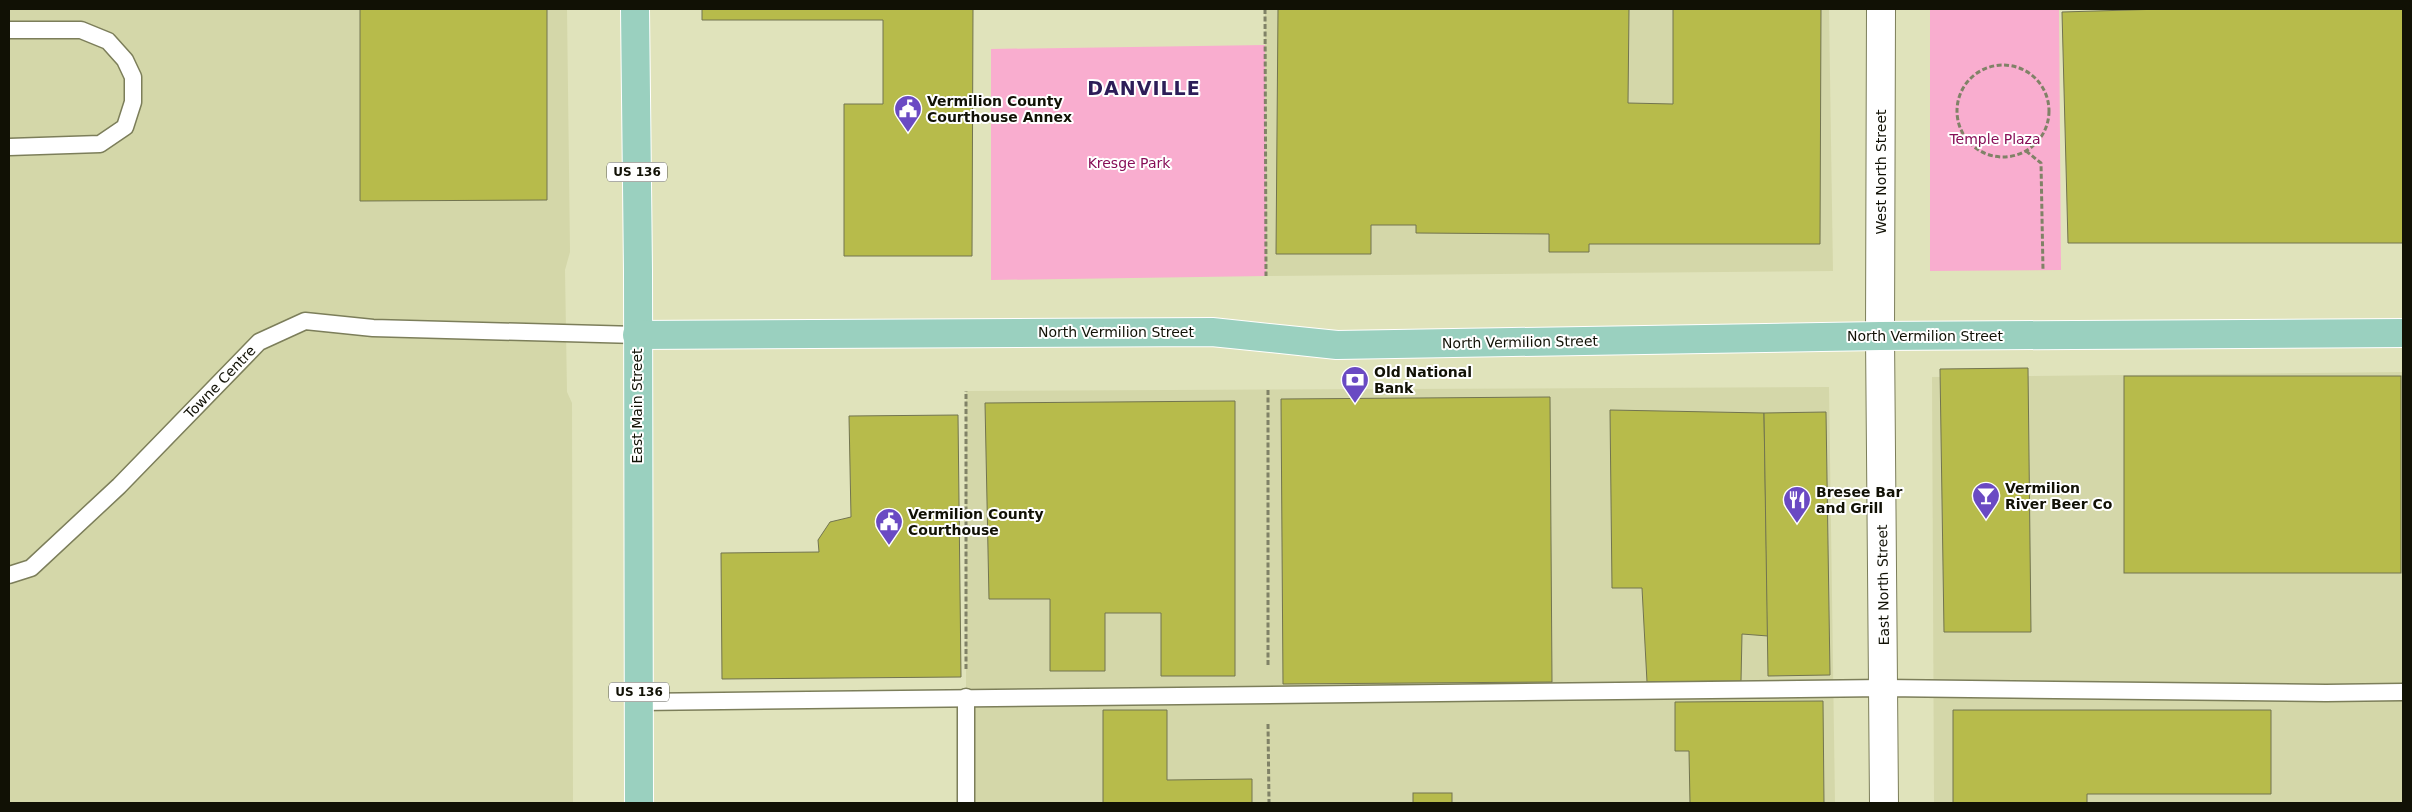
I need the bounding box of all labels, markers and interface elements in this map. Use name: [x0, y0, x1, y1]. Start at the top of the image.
district label: DANVILLE: [1087, 77, 1201, 99]
place label: Vermilion County Courthouse Annex: [927, 93, 1072, 125]
public building icon: Vermilion County Courthouse Annex: [893, 94, 923, 133]
street label: West North Street: [1873, 109, 1889, 235]
park label: Temple Plaza: [1948, 131, 2041, 147]
park label: Kresge Park: [1088, 155, 1171, 171]
road number: US 136: [607, 162, 667, 182]
street label: North Vermilion Street: [1038, 324, 1194, 340]
street label: North Vermilion Street: [1847, 328, 2003, 344]
street label: North Vermilion Street: [1442, 333, 1599, 351]
street label: Towne Centre: [181, 342, 259, 422]
street label: East Main Street: [629, 348, 645, 464]
place label: Old National Bank: [1374, 364, 1472, 396]
bank icon: Old National Bank: [1340, 365, 1370, 404]
place label: Vermilion River Beer Co: [2005, 480, 2113, 512]
bar icon: Vermilion River Beer Co: [1971, 481, 2001, 520]
place label: Bresee Bar and Grill: [1816, 484, 1902, 516]
restaurant icon: Bresee Bar and Grill: [1782, 485, 1812, 524]
place label: Vermilion County Courthouse: [908, 506, 1044, 538]
public building icon: Vermilion County Courthouse: [874, 507, 904, 546]
street label: East North Street: [1874, 524, 1892, 646]
road number: US 136: [609, 682, 669, 702]

